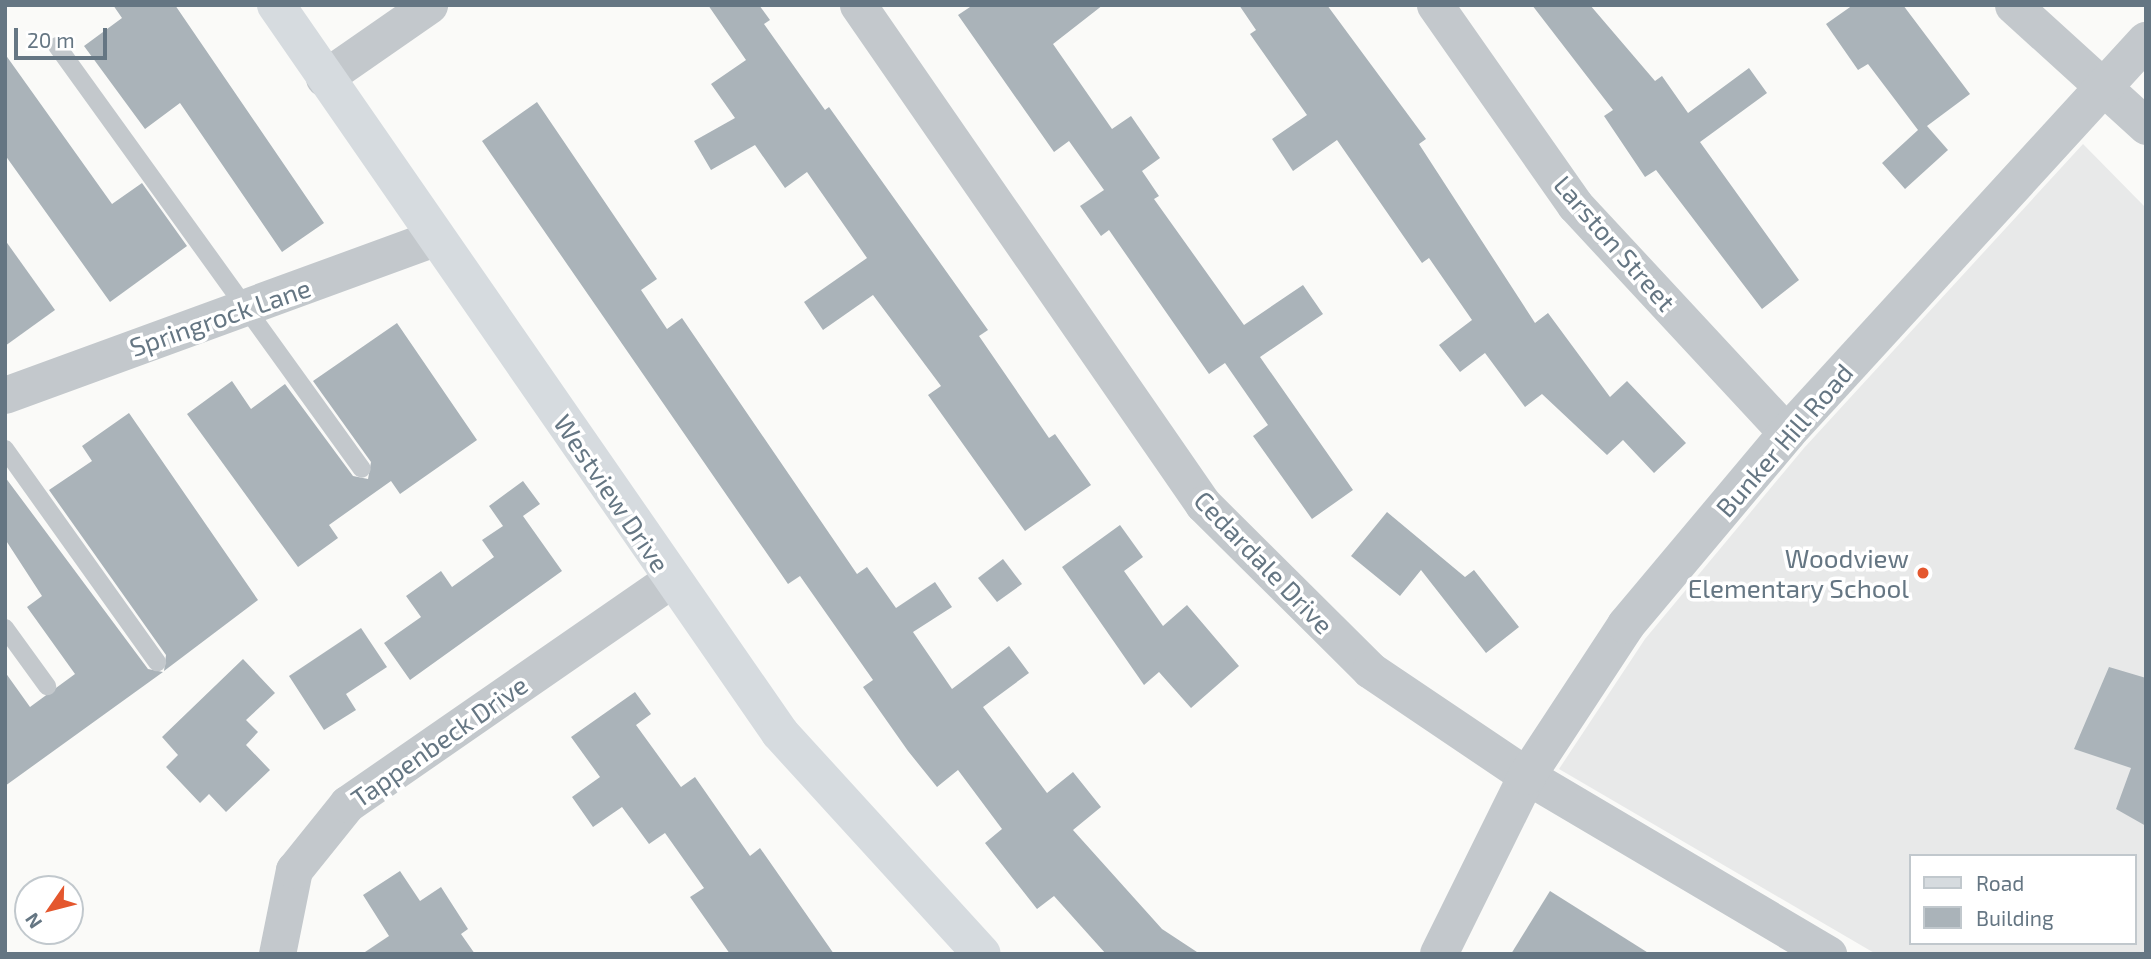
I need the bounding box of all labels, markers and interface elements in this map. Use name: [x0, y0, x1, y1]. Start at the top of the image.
scale bar: [18, 14, 110, 58]
text: 20 m: [27, 27, 75, 52]
street label: Larston Street: [1548, 169, 1682, 317]
street label: Springrock Lane: [125, 271, 315, 363]
street label: Bunker Hill Road: [1709, 357, 1859, 523]
street label: Westview Drive: [548, 408, 676, 578]
street label: Cedardale Drive: [1188, 484, 1340, 640]
place label: Woodview Elementary School: [1687, 542, 1909, 604]
marker: Woodview Elementary School: [1915, 565, 1931, 581]
street label: Tappenbeck Drive: [345, 668, 533, 814]
legend: [1910, 854, 2137, 945]
text: Road: [1976, 870, 2024, 895]
north arrow: [14, 875, 84, 945]
text: Building: [1976, 905, 2054, 930]
text: N: [20, 909, 46, 933]

